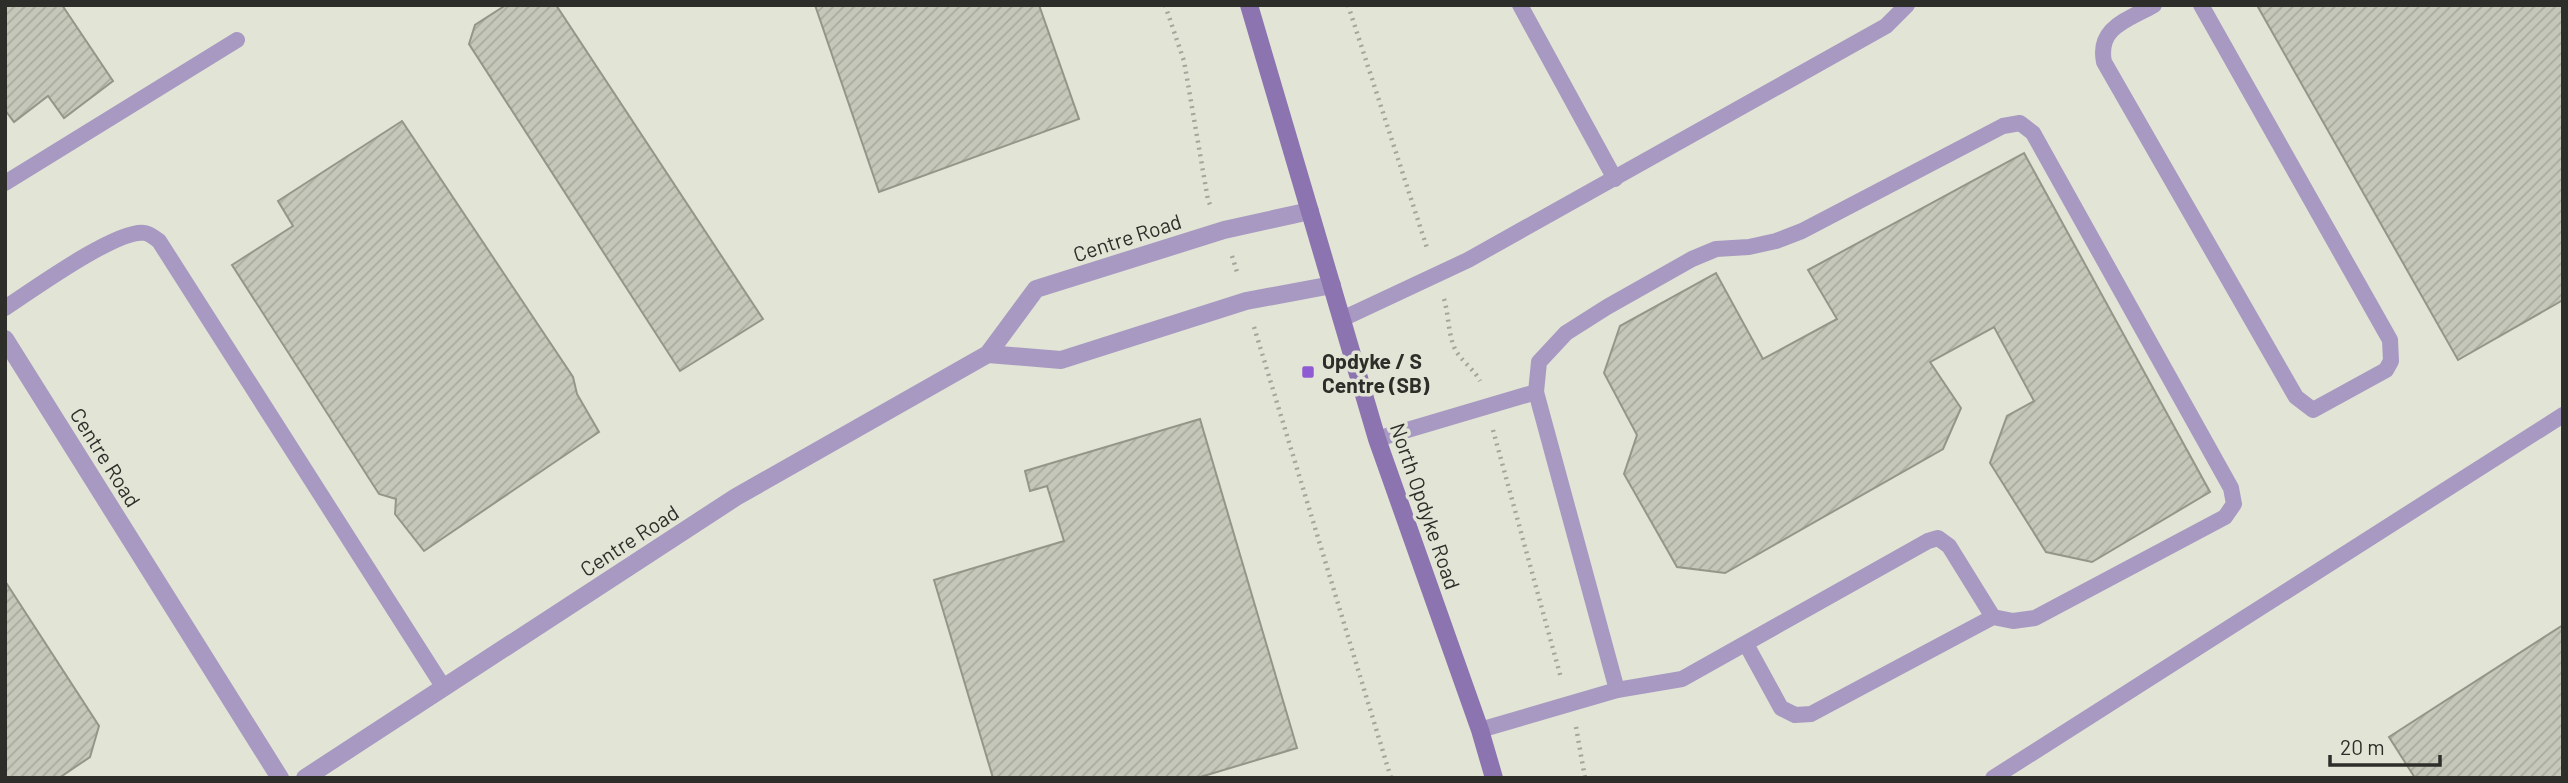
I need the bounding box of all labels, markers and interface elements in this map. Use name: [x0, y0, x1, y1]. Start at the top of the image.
street label: Centre Road: [1070, 208, 1184, 266]
place label: Opdyke / S Centre (SB): [1322, 348, 1430, 397]
marker: Opdyke / S Centre (SB): [1300, 364, 1316, 380]
street label: Centre Road: [66, 403, 146, 511]
street label: North Opdyke Road: [1386, 420, 1466, 592]
street label: Centre Road: [575, 499, 683, 581]
scale bar: [2330, 724, 2440, 768]
text: 20 m: [2340, 734, 2385, 759]

